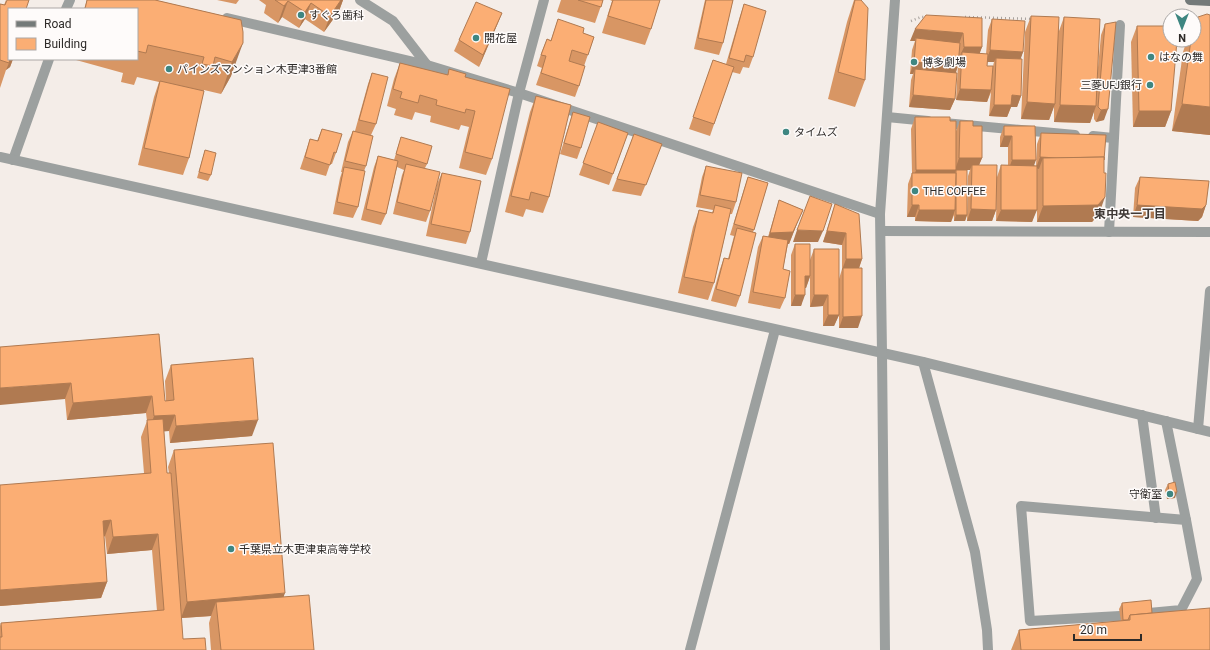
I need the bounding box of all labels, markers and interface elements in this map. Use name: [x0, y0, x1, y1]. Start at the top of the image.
legend: [8, 8, 138, 60]
north arrow: [1162, 8, 1202, 48]
place label: すぐろ歯科: [309, 9, 364, 22]
marker: すぐろ歯科: [296, 10, 306, 20]
text: Road: [44, 17, 72, 31]
text: N: [1178, 31, 1186, 44]
place label: 開花屋: [484, 32, 517, 45]
marker: 開花屋: [471, 33, 481, 43]
text: Building: [44, 37, 87, 51]
place label: はなの舞: [1159, 51, 1203, 64]
marker: はなの舞: [1146, 52, 1156, 62]
place label: 博多劇場: [922, 56, 966, 69]
marker: 博多劇場: [909, 57, 919, 67]
place label: パインズマンション木更津3番館: [177, 63, 337, 76]
marker: パインズマンション木更津3番館: [164, 64, 174, 74]
place label: 三菱UFJ銀行: [1080, 79, 1142, 92]
marker: 三菱UFJ銀行: [1145, 80, 1155, 90]
place label: タイムズ: [794, 126, 838, 139]
marker: タイムズ: [781, 127, 791, 137]
place label: THE COFFEE: [923, 185, 986, 198]
marker: THE COFFEE: [910, 186, 920, 196]
district label: 東中央一丁目: [1094, 207, 1166, 221]
place label: 守衛室: [1129, 488, 1162, 501]
marker: 守衛室: [1165, 489, 1175, 499]
place label: 千葉県立木更津東高等学校: [239, 543, 371, 556]
marker: 千葉県立木更津東高等学校: [226, 544, 236, 554]
scale bar: [1074, 616, 1141, 642]
text: 20 m: [1080, 623, 1107, 637]

